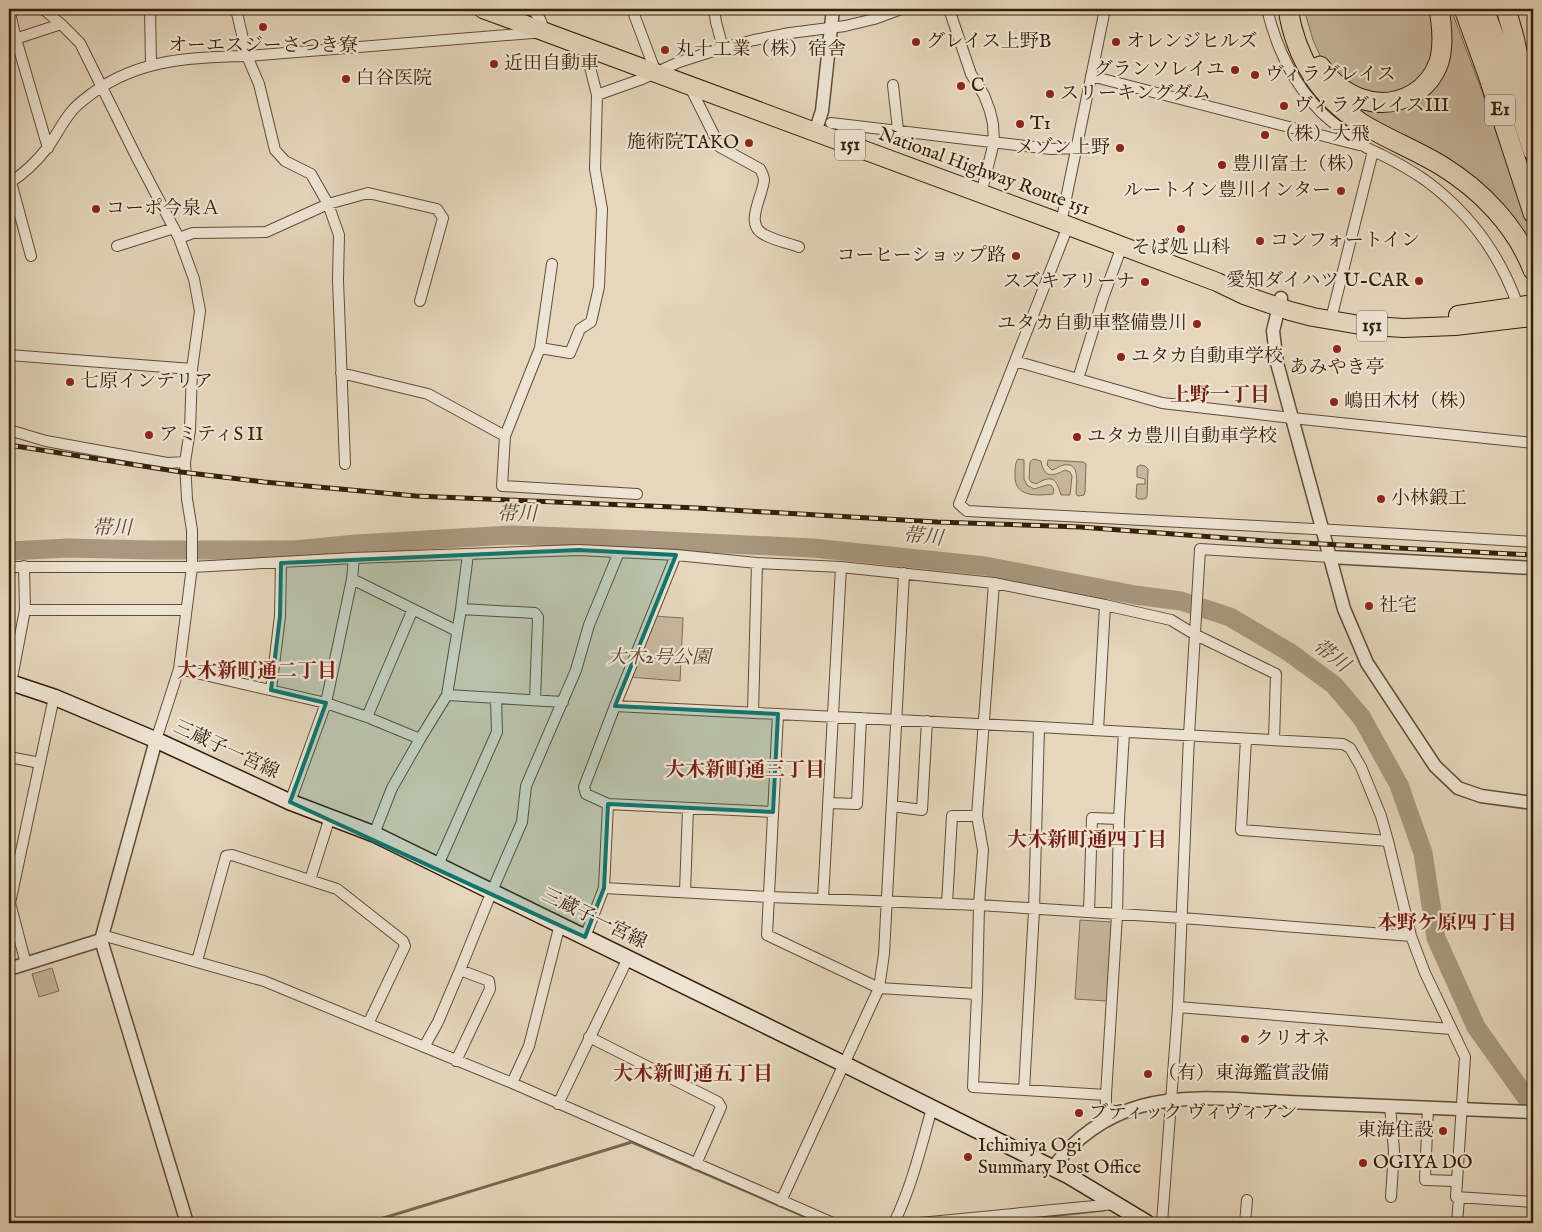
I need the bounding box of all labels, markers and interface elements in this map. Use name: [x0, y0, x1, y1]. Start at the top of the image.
marker: オーエスジーさつき寮: [257, 21, 269, 33]
place label: グレイス上野B: [926, 30, 1051, 54]
place label: オレンジヒルズ: [1126, 30, 1257, 54]
place label: オーエスジーさつき寮: [168, 34, 358, 58]
marker: グレイス上野B: [910, 36, 922, 48]
marker: オレンジヒルズ: [1110, 36, 1122, 48]
place label: 丸十工業（株）宿舎: [675, 38, 846, 62]
marker: 丸十工業（株）宿舎: [659, 44, 671, 56]
place label: 近田自動車: [504, 52, 599, 76]
marker: 近田自動車: [488, 58, 500, 70]
place label: グランソレイユ: [1094, 58, 1225, 82]
place label: ヴィラグレイス: [1265, 63, 1396, 87]
marker: グランソレイユ: [1229, 64, 1241, 76]
place label: 白谷医院: [356, 67, 432, 91]
marker: ヴィラグレイス: [1249, 69, 1261, 81]
marker: 白谷医院: [340, 73, 352, 85]
place label: C: [971, 74, 985, 98]
marker: C: [955, 80, 967, 92]
place label: スリーキングダム: [1060, 82, 1211, 106]
marker: スリーキングダム: [1044, 88, 1056, 100]
place label: ヴィラグレイスIII: [1294, 94, 1449, 118]
road number: E1: [1485, 94, 1515, 126]
marker: ヴィラグレイスIII: [1278, 100, 1290, 112]
place label: T1: [1030, 112, 1051, 136]
marker: T1: [1014, 118, 1026, 130]
street label: National Highway Route 151: [875, 122, 1093, 222]
place label: （株）大飛: [1275, 123, 1370, 147]
marker: （株）大飛: [1259, 129, 1271, 141]
road number: 151: [835, 130, 865, 160]
place label: 施術院TAKO: [627, 131, 739, 155]
place label: メゾン上野: [1016, 136, 1110, 160]
marker: 施術院TAKO: [743, 137, 755, 149]
marker: メゾン上野: [1114, 142, 1126, 154]
place label: 豊川富士（株）: [1232, 153, 1365, 177]
marker: 豊川富士（株）: [1216, 159, 1228, 171]
place label: ルートイン豊川インター: [1124, 179, 1331, 203]
marker: ルートイン豊川インター: [1335, 185, 1347, 197]
place label: コーポ今泉Ａ: [106, 197, 220, 221]
marker: コーポ今泉Ａ: [90, 203, 102, 215]
marker: そば処 山科: [1175, 223, 1187, 235]
place label: コンフォートイン: [1270, 229, 1420, 253]
marker: コンフォートイン: [1254, 235, 1266, 247]
place label: そば処 山科: [1131, 236, 1231, 260]
place label: コーヒーショップ路: [837, 244, 1006, 268]
marker: コーヒーショップ路: [1010, 250, 1022, 262]
place label: 愛知ダイハツ U-CAR: [1226, 269, 1410, 293]
place label: スズキアリーナ: [1003, 270, 1135, 294]
marker: 愛知ダイハツ U-CAR: [1413, 275, 1425, 287]
marker: スズキアリーナ: [1139, 276, 1151, 288]
road number: 151: [1357, 310, 1387, 342]
place label: ユタカ自動車整備豊川: [997, 312, 1187, 336]
marker: ユタカ自動車整備豊川: [1191, 318, 1203, 330]
marker: あみやき亭: [1331, 343, 1343, 355]
place label: ユタカ自動車学校: [1131, 345, 1283, 369]
marker: ユタカ自動車学校: [1115, 351, 1127, 363]
place label: あみやき亭: [1289, 356, 1385, 380]
place label: 七原インテリア: [80, 370, 213, 394]
marker: 七原インテリア: [64, 376, 76, 388]
district label: 上野一丁目: [1170, 383, 1270, 408]
place label: 嶋田木材（株）: [1344, 390, 1477, 414]
marker: 嶋田木材（株）: [1328, 396, 1340, 408]
place label: アミティS II: [159, 423, 264, 447]
place label: ユタカ豊川自動車学校: [1087, 425, 1277, 449]
marker: アミティS II: [143, 429, 155, 441]
marker: ユタカ豊川自動車学校: [1071, 431, 1083, 443]
place label: 小林鍛工: [1391, 487, 1467, 511]
marker: 小林鍛工: [1375, 493, 1387, 505]
water label: 帯川: [497, 502, 539, 527]
water label: 帯川: [92, 516, 134, 541]
water label: 帯川: [902, 522, 946, 552]
place label: 社宅: [1379, 594, 1417, 618]
marker: 社宅: [1363, 600, 1375, 612]
water label: 帯川: [1308, 634, 1356, 679]
park label: 大木2号公園: [607, 646, 714, 670]
district label: 大木新町通二丁目: [177, 659, 337, 684]
street label: 三蔵子一宮線: [169, 715, 283, 785]
district label: 大木新町通三丁目: [665, 758, 825, 783]
district label: 大木新町通四丁目: [1007, 828, 1167, 853]
street label: 三蔵子一宮線: [538, 883, 650, 955]
district label: 本野ケ原四丁目: [1377, 911, 1517, 936]
place label: クリオネ: [1255, 1027, 1331, 1051]
marker: クリオネ: [1239, 1033, 1251, 1045]
district label: 大木新町通五丁目: [613, 1062, 773, 1087]
place label: （有）東海鑑賞設備: [1158, 1062, 1329, 1086]
marker: （有）東海鑑賞設備: [1142, 1068, 1154, 1080]
place label: ブティック ヴィヴィアン: [1089, 1101, 1298, 1125]
marker: ブティック ヴィヴィアン: [1073, 1107, 1085, 1119]
place label: 東海住設: [1357, 1119, 1433, 1143]
marker: 東海住設: [1437, 1125, 1449, 1137]
place label: Ichimiya Ogi Summary Post Office: [978, 1134, 1142, 1180]
marker: Ichimiya Ogi Summary Post Office: [962, 1151, 974, 1163]
place label: OGIYA DO: [1373, 1151, 1473, 1175]
marker: OGIYA DO: [1357, 1157, 1369, 1169]

